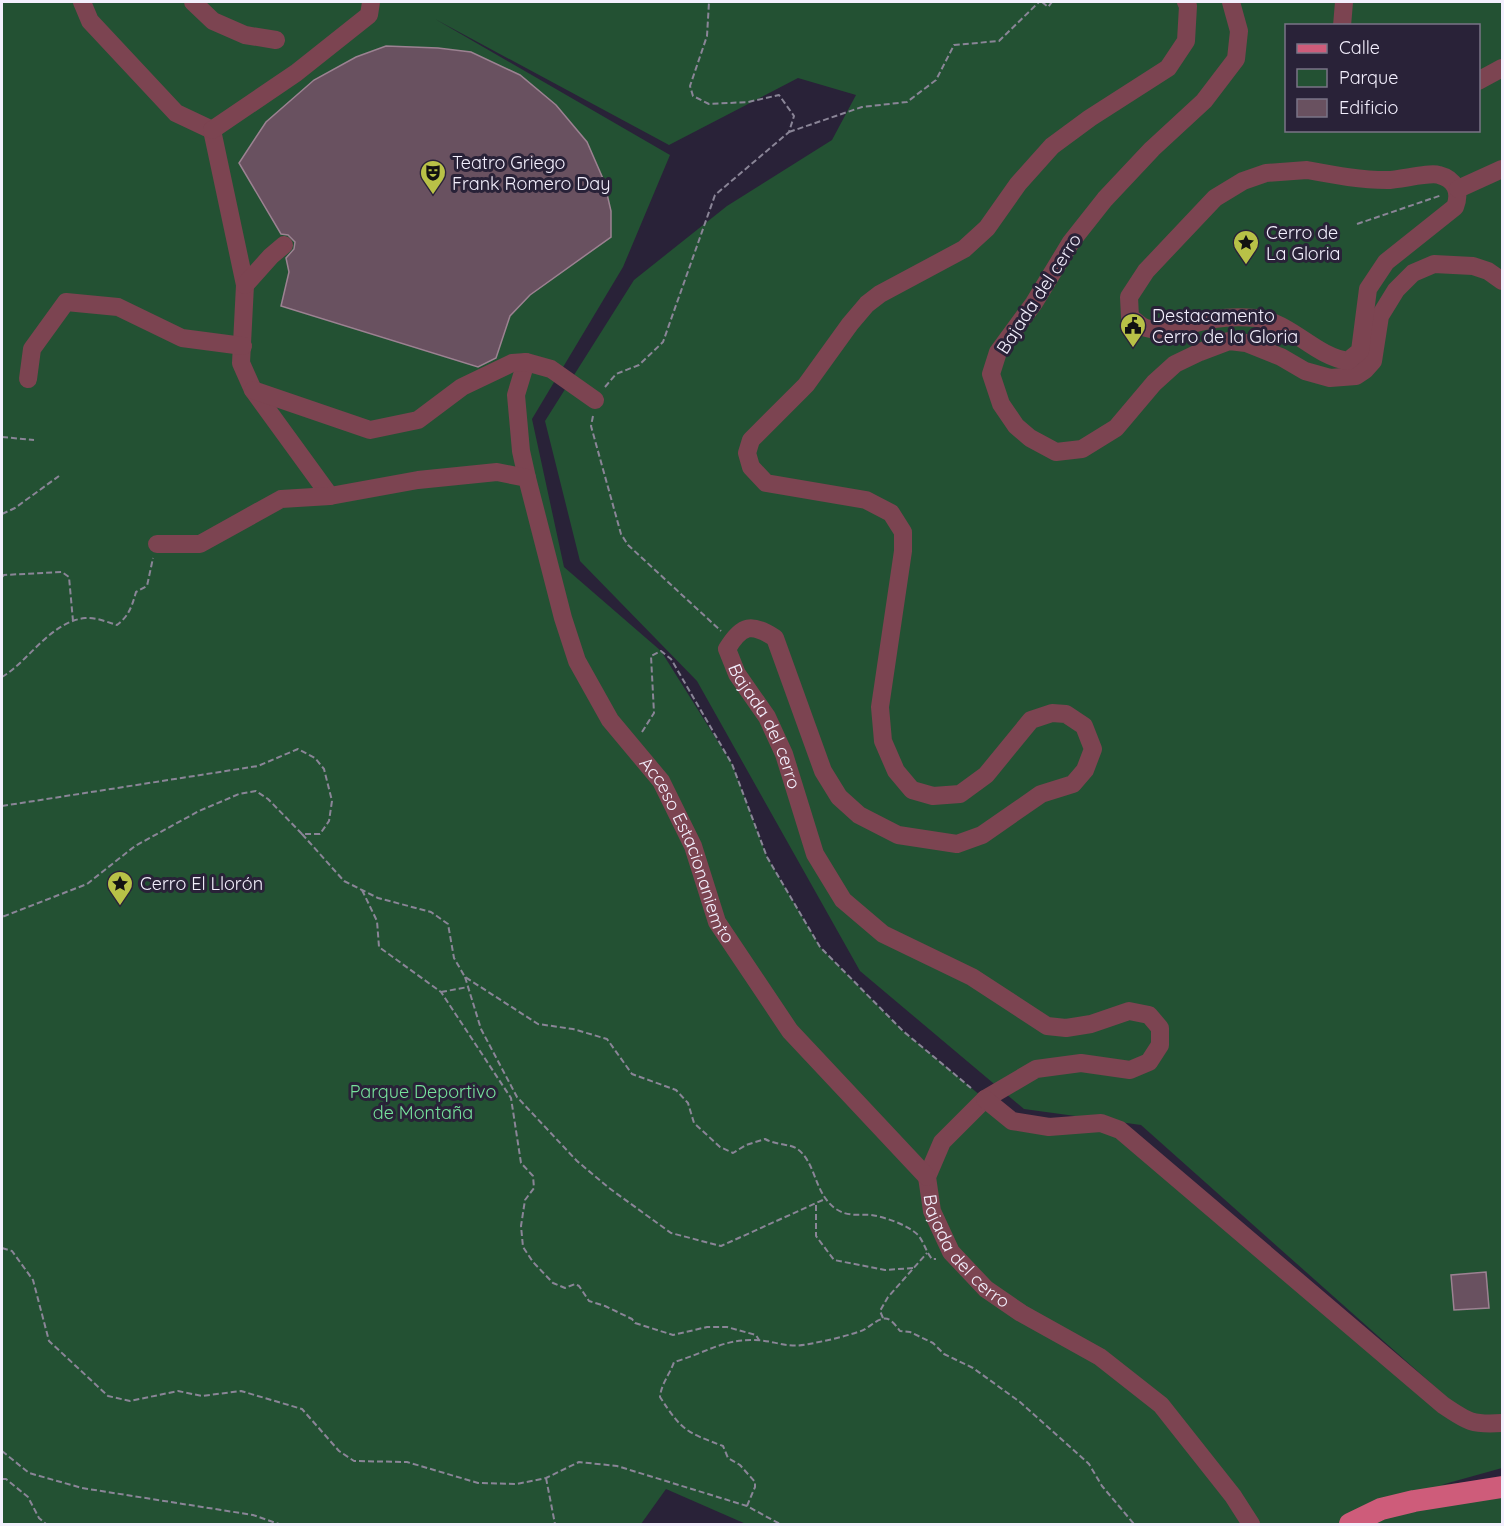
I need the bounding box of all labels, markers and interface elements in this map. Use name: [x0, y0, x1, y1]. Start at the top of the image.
legend: [1285, 24, 1480, 132]
text: Calle: [1339, 36, 1380, 59]
text: Parque: [1339, 66, 1398, 89]
text: Edificio: [1339, 96, 1398, 119]
place label: Teatro Griego Frank Romero Day: [452, 151, 610, 195]
theatre icon: Teatro Griego Frank Romero Day: [418, 158, 448, 196]
place label: Cerro de La Gloria: [1266, 221, 1340, 265]
place icon: Cerro de La Gloria: [1231, 228, 1261, 266]
street label: Bajada del cerro: [991, 229, 1086, 358]
place label: Destacamento Cerro de la Gloria: [1152, 304, 1298, 348]
public building icon: Destacamento Cerro de la Gloria: [1118, 311, 1148, 349]
street label: Bajada del cerro: [723, 660, 806, 792]
street label: Acceso Estacionaniemto: [635, 752, 740, 948]
place icon: Cerro El Llorón: [105, 869, 135, 907]
place label: Cerro El Llorón: [140, 872, 263, 895]
park label: Parque Deportivo de Montaña: [350, 1080, 496, 1124]
street label: Bajada del cerro: [919, 1193, 1014, 1313]

